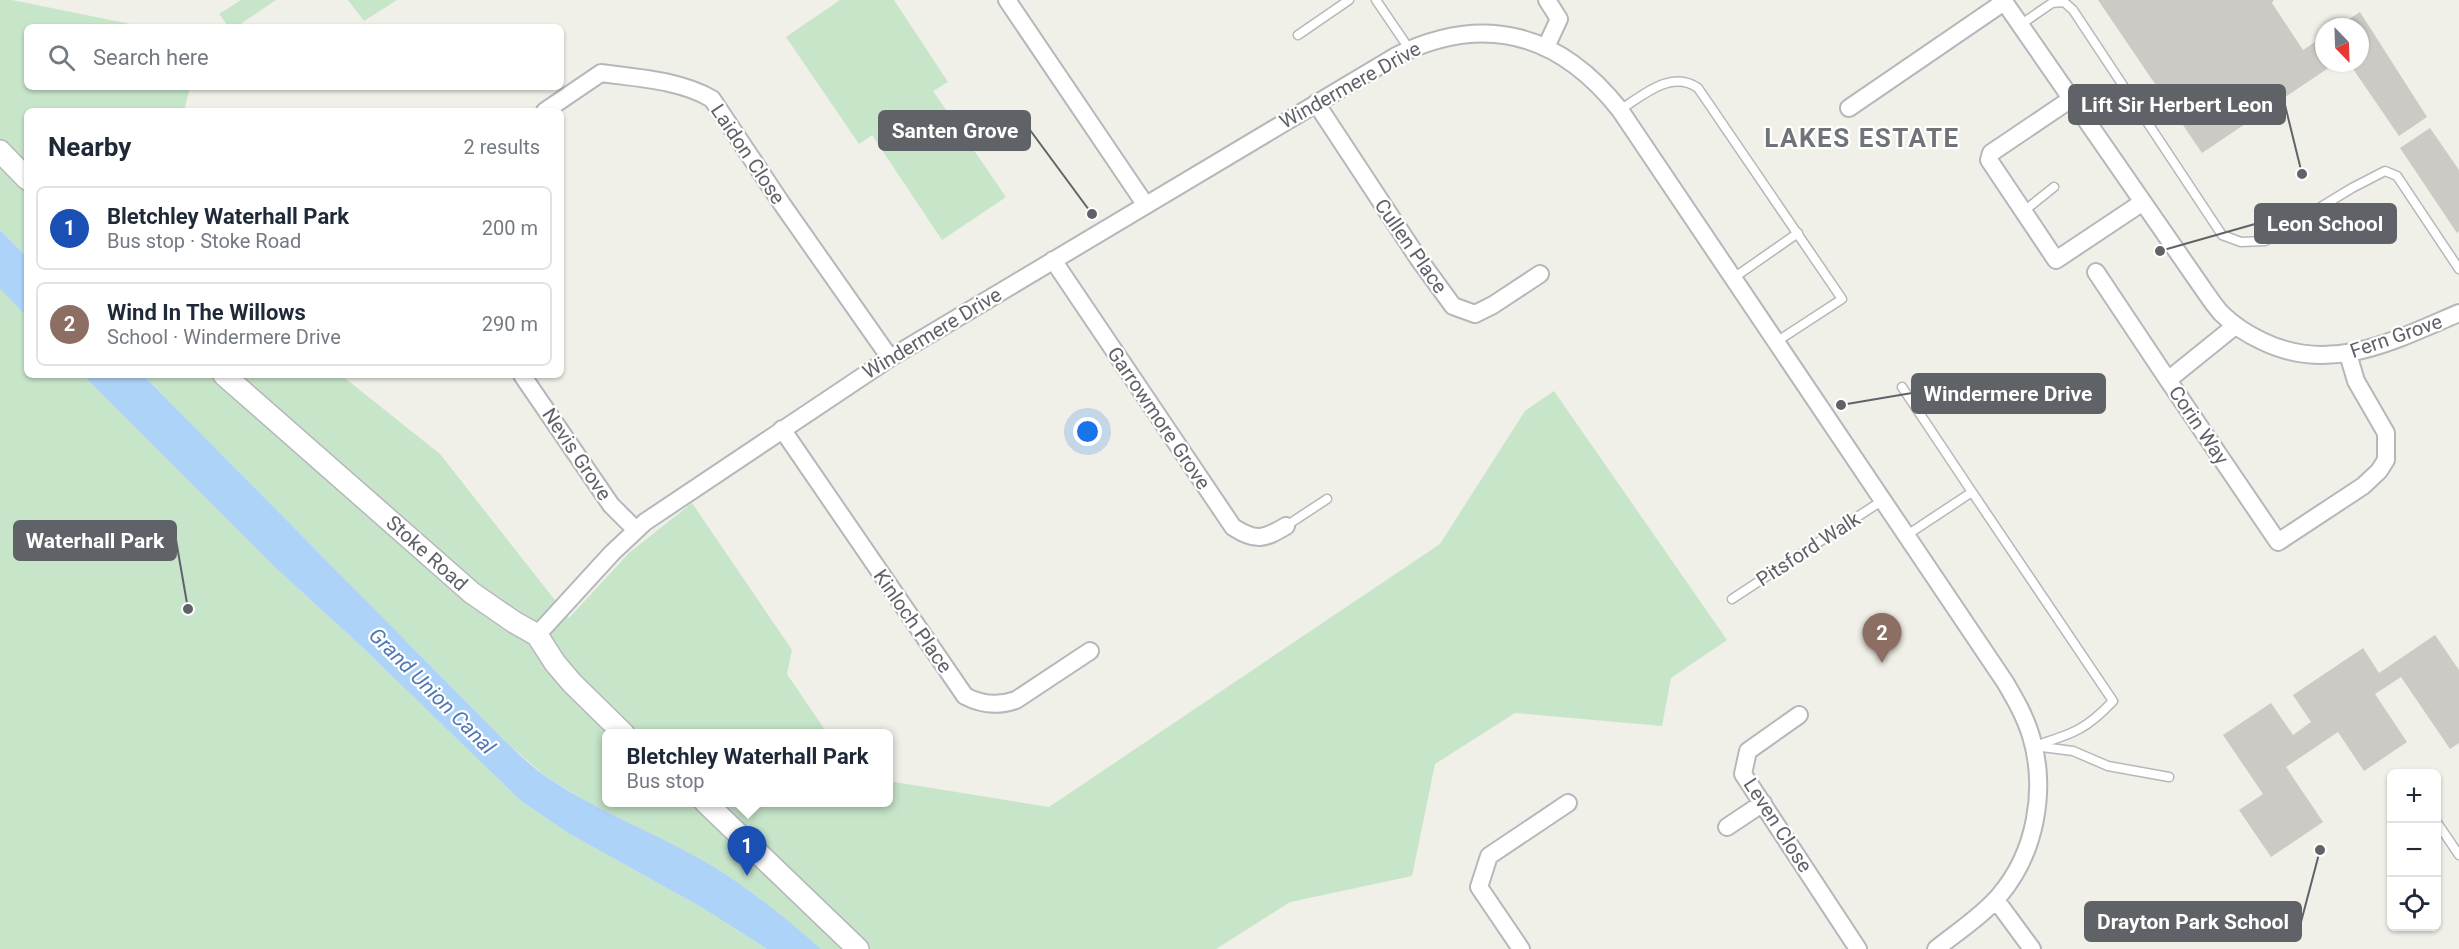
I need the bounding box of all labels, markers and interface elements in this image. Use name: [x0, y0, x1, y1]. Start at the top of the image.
north arrow: [2315, 18, 2369, 72]
search box: [24, 24, 564, 90]
street label: Windermere Drive: [1275, 36, 1425, 134]
icon: search: [45, 41, 78, 74]
text: Search here: [93, 45, 209, 70]
callout: Lift Sir Herbert Leon: [2069, 85, 2285, 124]
text: Lift Sir Herbert Leon: [2081, 93, 2273, 117]
street label: Laidon Close: [706, 99, 790, 209]
callout: Santen Grove: [879, 111, 1030, 150]
text: Santen Grove: [892, 119, 1018, 143]
district label: LAKES ESTATE: [1764, 123, 1960, 153]
text: Nearby: [48, 132, 131, 162]
text: 2 results: [464, 135, 540, 159]
street label: Cullen Place: [1370, 194, 1452, 298]
text: Bletchley Waterhall Park: [107, 204, 349, 229]
callout: Leon School: [2255, 204, 2396, 243]
text: Leon School: [2267, 212, 2383, 236]
text: 1: [64, 216, 75, 240]
text: 200 m: [482, 216, 538, 240]
text: Bus stop · Stoke Road: [107, 229, 301, 253]
street label: Windermere Drive: [858, 282, 1006, 384]
text: Wind In The Willows: [107, 300, 306, 325]
street label: Fern Grove: [2347, 309, 2445, 363]
text: 2: [64, 312, 75, 336]
text: 290 m: [482, 312, 538, 336]
text: School · Windermere Drive: [107, 325, 341, 349]
street label: Garrowmore Grove: [1102, 342, 1216, 494]
callout: Windermere Drive: [1912, 374, 2105, 413]
street label: Corin Way: [2164, 381, 2234, 469]
text: Windermere Drive: [1924, 382, 2092, 406]
street label: Nevis Grove: [537, 403, 617, 505]
your location: [1073, 417, 1102, 446]
street label: Pitsford Walk: [1752, 506, 1865, 591]
street label: Stoke Road: [381, 510, 473, 596]
callout: Waterhall Park: [14, 521, 176, 560]
text: Waterhall Park: [26, 529, 165, 553]
street label: Kinloch Place: [869, 565, 957, 677]
pin: 2: [1862, 614, 1902, 663]
water label: Grand Union Canal: [364, 623, 501, 760]
popup: [602, 729, 893, 807]
text: Bletchley Waterhall Park: [627, 744, 868, 769]
text: Bus stop: [627, 769, 705, 793]
map controls: [2387, 769, 2441, 931]
button: +: [2387, 769, 2441, 823]
street label: Leven Close: [1739, 773, 1817, 877]
button: −: [2387, 823, 2441, 877]
pin: 1: [728, 826, 766, 876]
button: locate: [2387, 877, 2441, 931]
callout: Drayton Park School: [2085, 902, 2301, 941]
text: Drayton Park School: [2097, 910, 2289, 934]

